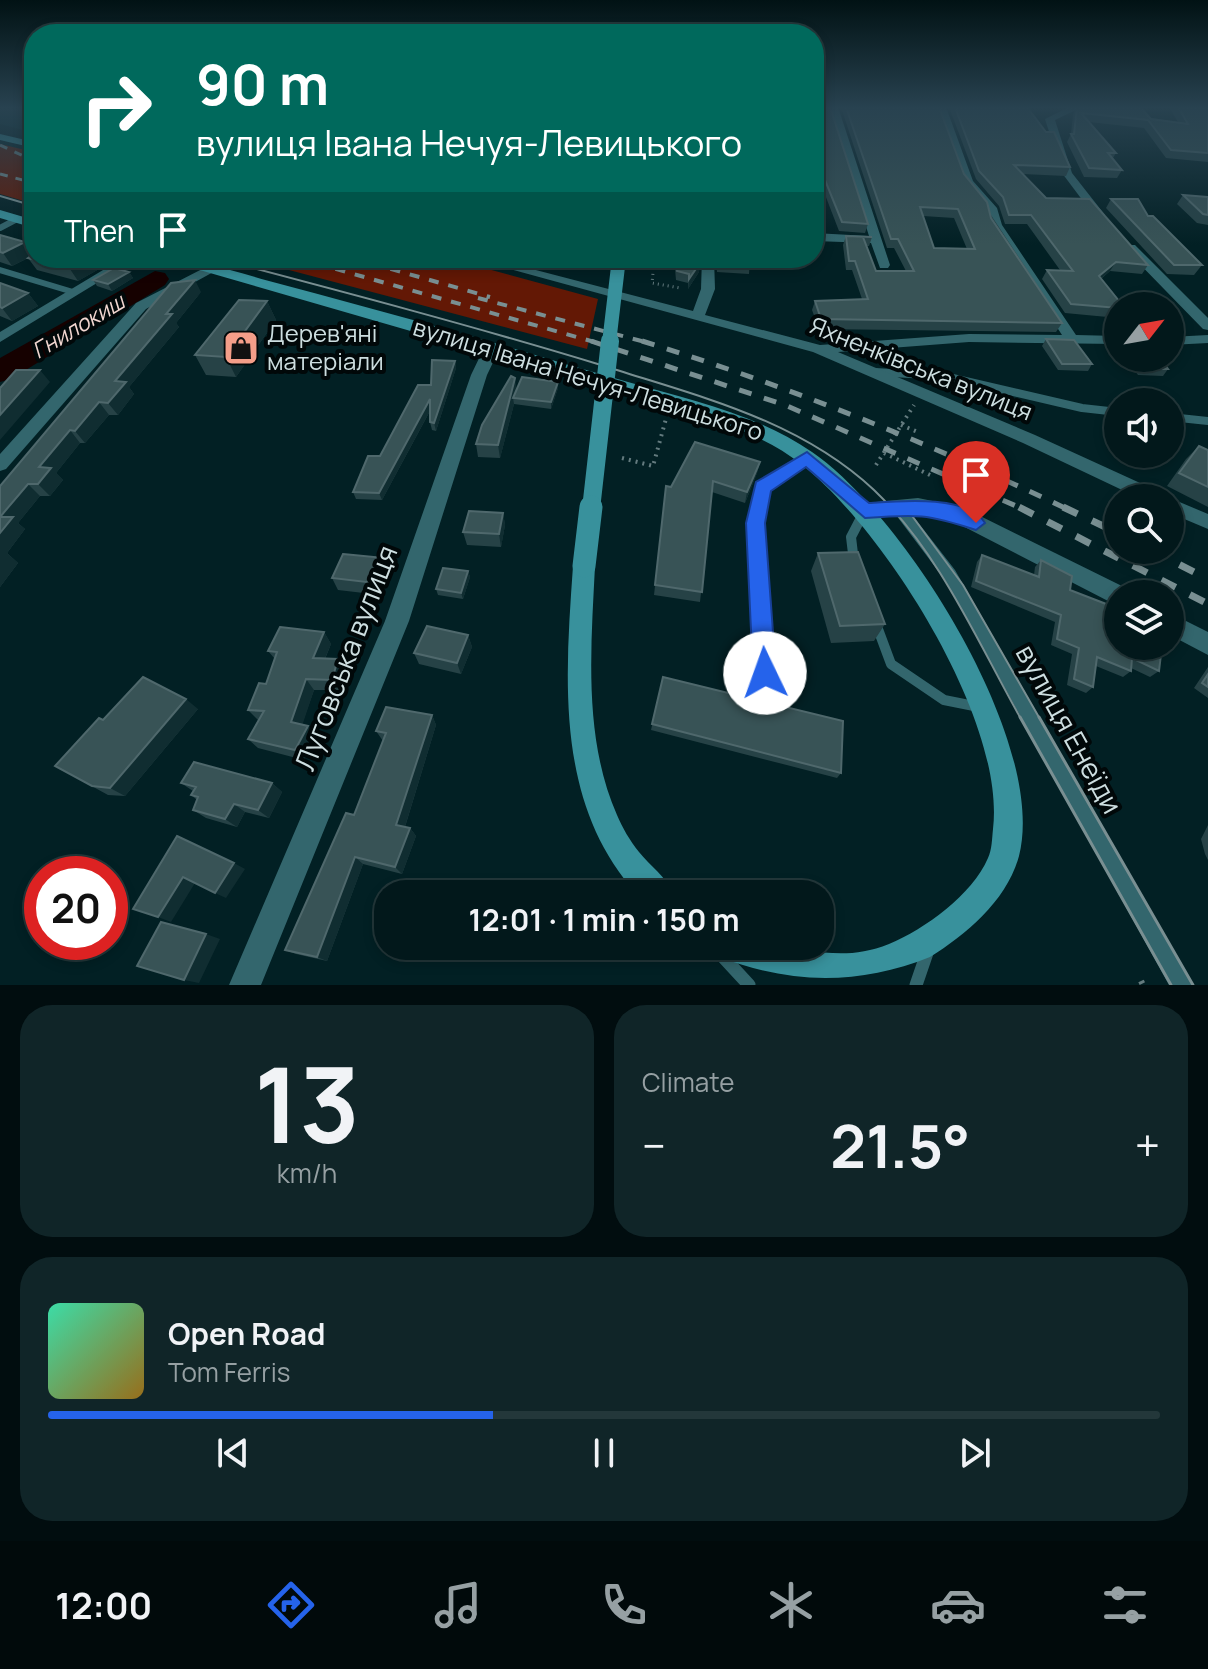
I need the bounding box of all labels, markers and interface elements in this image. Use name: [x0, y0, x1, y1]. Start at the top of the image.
text: 90 m: [196, 45, 329, 122]
icon: right: [64, 56, 168, 160]
text: вулиця Івана Нечуя-Левицького: [196, 118, 742, 167]
icon: arrive: [151, 208, 195, 252]
text: Then: [64, 210, 135, 251]
water label: Гнилокиш: [26, 285, 132, 365]
north arrow: [1104, 292, 1184, 372]
map controls: [1104, 292, 1184, 660]
street label: Яхненківська вулиця: [805, 308, 1038, 427]
street label: вулиця Івана Нечуя-Левицького: [410, 310, 767, 448]
place label: Дерев'янi матерiали: [267, 316, 384, 377]
shop icon: Дерев'янi матерiали: [222, 329, 260, 367]
button: sound: [1104, 388, 1184, 468]
pin: [942, 441, 1010, 523]
icon: arrive: [954, 453, 998, 497]
button: search: [1104, 484, 1184, 564]
street label: Луговська вулиця: [285, 540, 405, 776]
button: layers: [1104, 580, 1184, 660]
position arrow: [723, 631, 807, 715]
street label: вулиця Енеїди: [1008, 637, 1132, 820]
speed limit sign: 20: [24, 856, 128, 960]
text: 12:01 · 1 min · 150 m: [469, 899, 739, 940]
text: 13: [254, 1032, 360, 1174]
text: Climate: [642, 1064, 734, 1100]
text: 21.5°: [830, 1104, 970, 1186]
text: −: [642, 1115, 666, 1175]
text: +: [1135, 1115, 1160, 1175]
text: km/h: [277, 1155, 337, 1191]
text: Open Road: [168, 1313, 325, 1354]
text: Tom Ferris: [168, 1354, 290, 1390]
icon: previous: [211, 1431, 255, 1475]
icon: pause: [582, 1431, 626, 1475]
icon: next: [953, 1431, 997, 1475]
icon: directions: [263, 1577, 319, 1633]
icon: music: [430, 1577, 486, 1633]
icon: phone: [596, 1577, 652, 1633]
icon: climate: [763, 1577, 819, 1633]
icon: car: [930, 1577, 986, 1633]
icon: filters: [1097, 1577, 1153, 1633]
text: 12:00: [55, 1581, 152, 1630]

